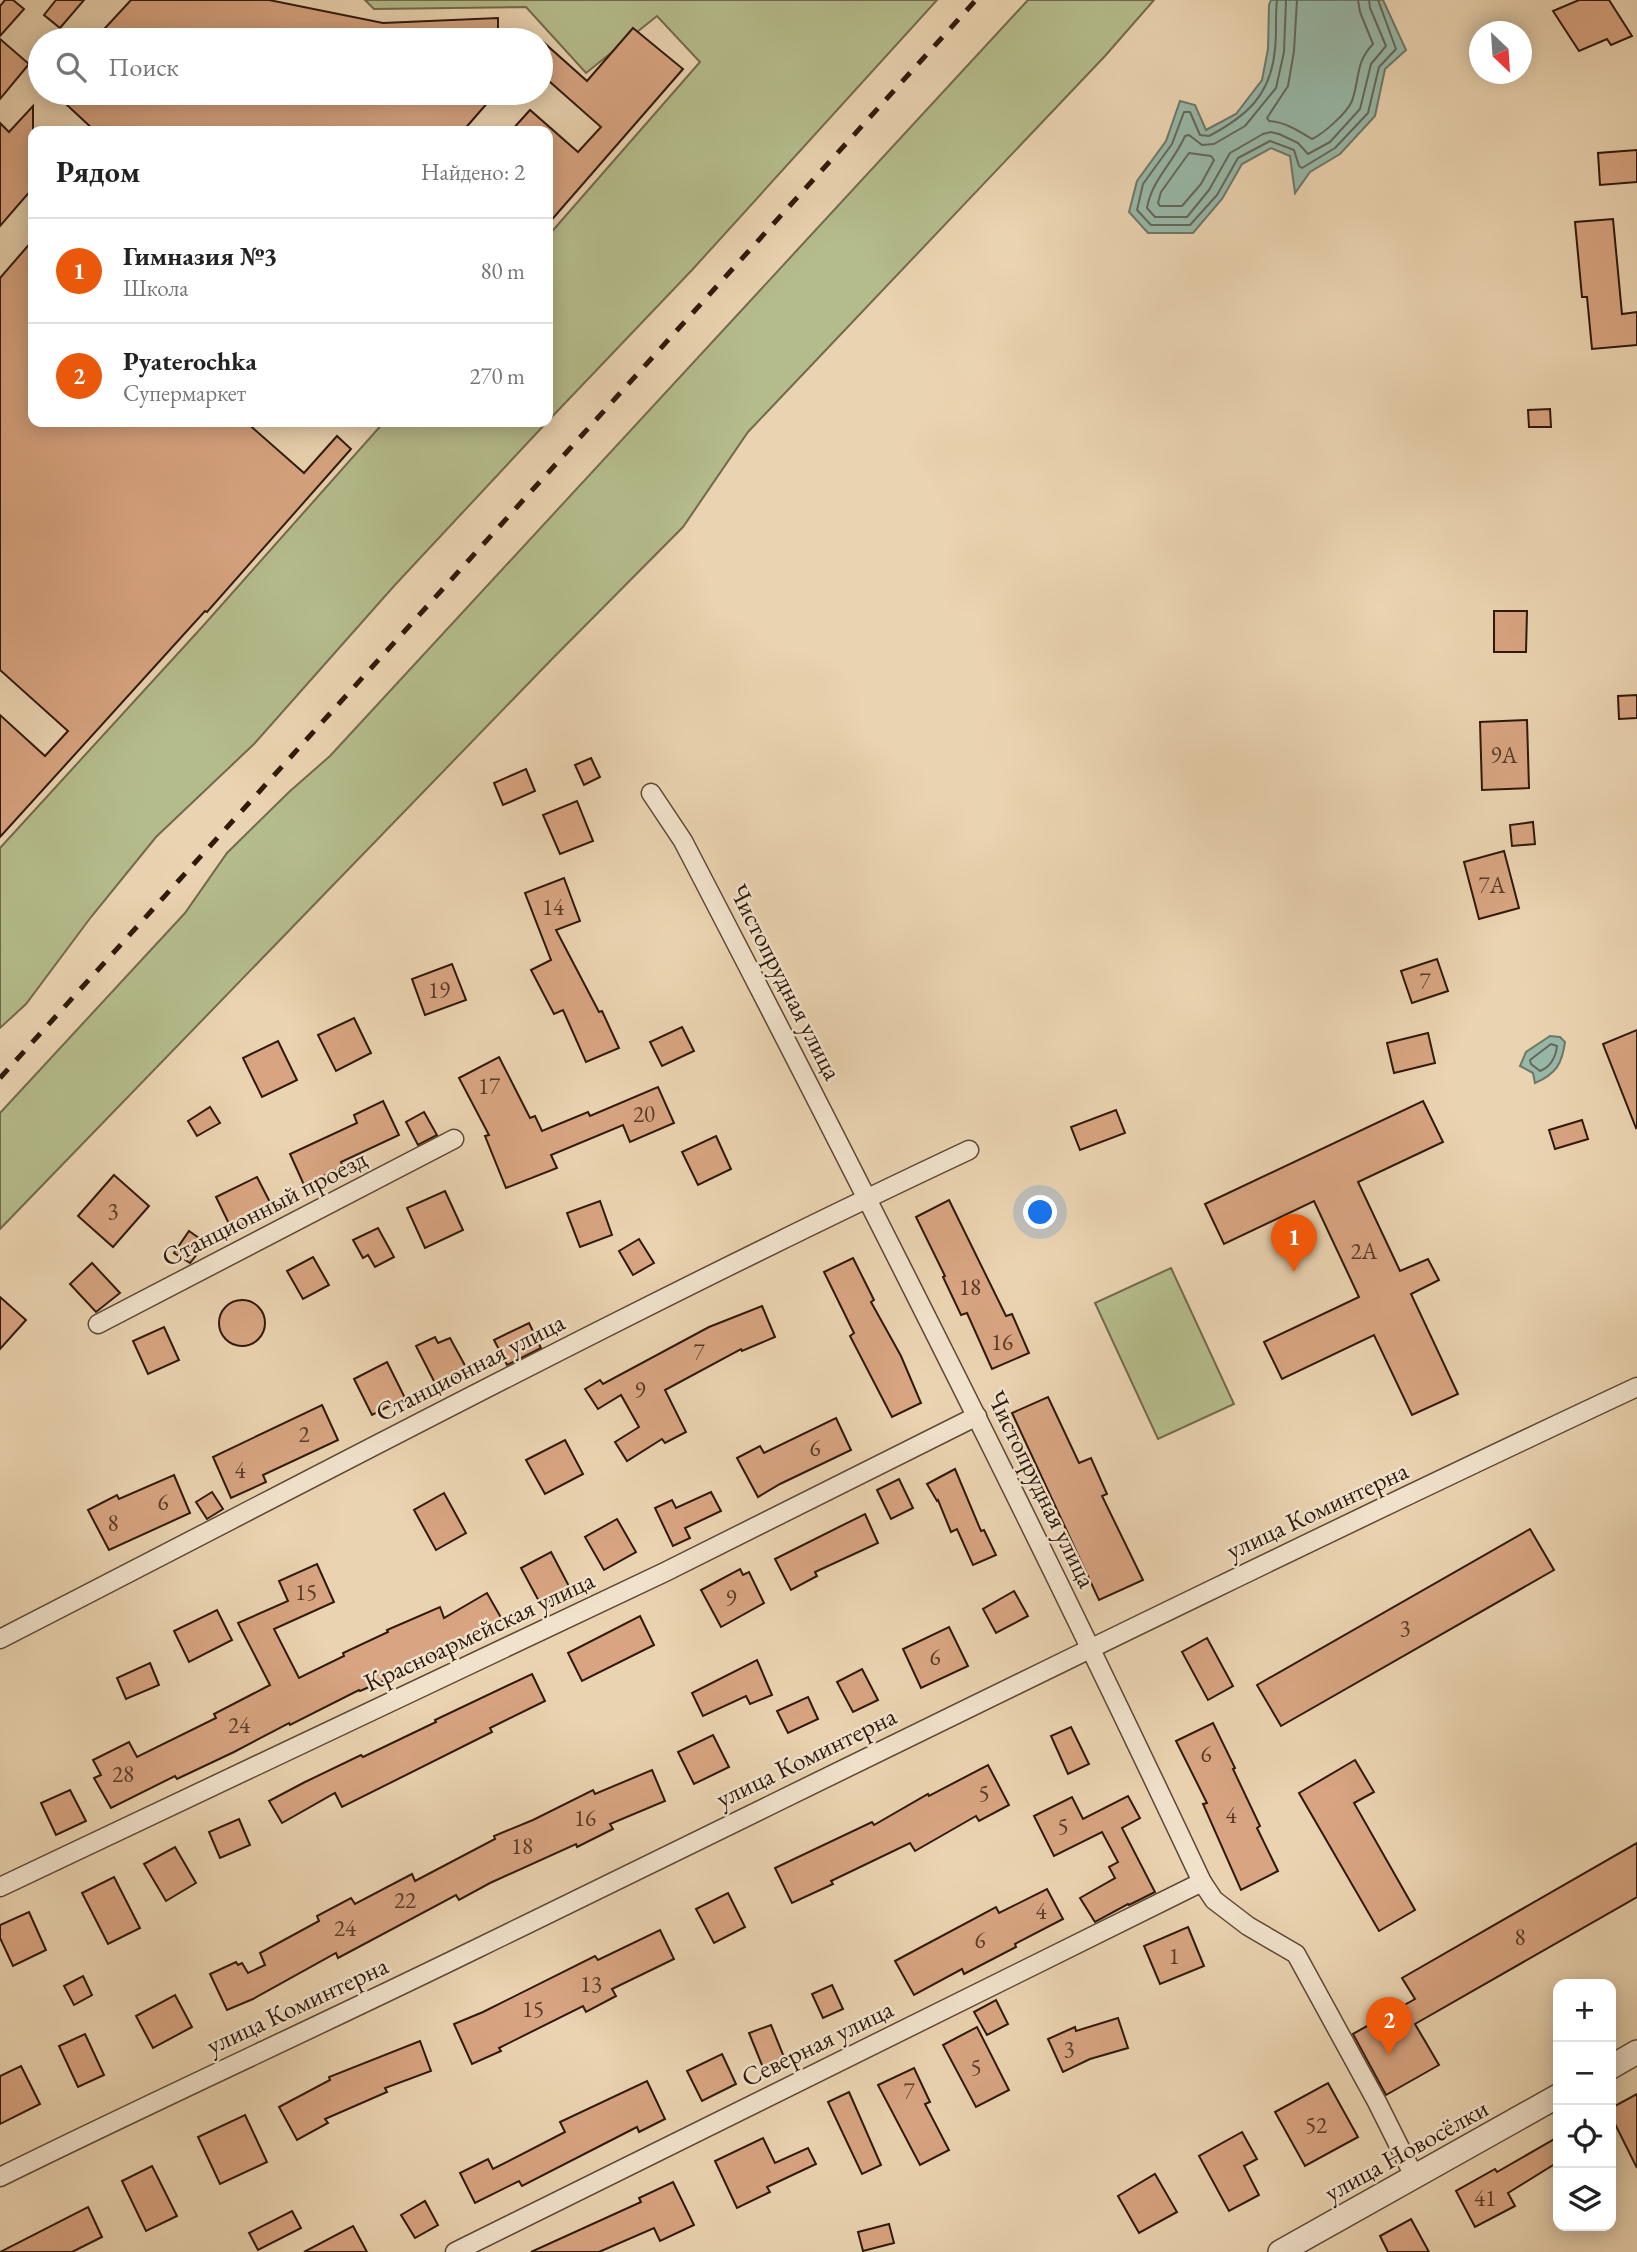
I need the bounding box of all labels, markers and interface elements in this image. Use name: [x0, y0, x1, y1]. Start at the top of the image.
north arrow: [1469, 21, 1532, 84]
search box: [28, 28, 553, 105]
icon: search: [52, 48, 90, 86]
text: Поиск: [108, 50, 179, 84]
text: Рядом: [56, 152, 140, 191]
text: Найдено: 2: [421, 157, 525, 187]
text: Гимназия №3: [123, 239, 277, 273]
text: 1: [73, 256, 85, 286]
text: 80 m: [480, 256, 525, 286]
text: Школа: [123, 273, 188, 303]
text: Pyaterochka: [123, 344, 257, 378]
text: 2: [73, 361, 85, 391]
text: 270 m: [469, 361, 525, 391]
text: Супермаркет: [123, 378, 246, 408]
house number: 9А: [1491, 740, 1519, 770]
house number: 7А: [1479, 870, 1507, 900]
street label: Чистопрудная улица: [722, 878, 850, 1086]
house number: 14: [542, 892, 565, 922]
house number: 7: [1419, 966, 1431, 996]
house number: 19: [428, 975, 450, 1005]
house number: 17: [478, 1071, 501, 1101]
house number: 20: [633, 1099, 655, 1129]
street label: Станционный проезд: [156, 1142, 372, 1274]
your location: [1023, 1195, 1057, 1229]
house number: 3: [107, 1196, 119, 1226]
pin: 1: [1271, 1214, 1317, 1272]
house number: 2А: [1351, 1236, 1379, 1266]
house number: 18: [959, 1272, 981, 1302]
street label: Станционная улица: [370, 1304, 571, 1429]
house number: 16: [991, 1327, 1013, 1357]
house number: 7: [693, 1337, 705, 1367]
house number: 9: [634, 1375, 646, 1405]
street label: Чистопрудная улица: [980, 1385, 1105, 1594]
house number: 2: [298, 1419, 310, 1449]
house number: 6: [809, 1433, 821, 1463]
street label: улица Коминтерна: [1221, 1453, 1414, 1567]
house number: 4: [234, 1455, 246, 1485]
house number: 6: [157, 1487, 169, 1517]
house number: 8: [107, 1508, 119, 1538]
street label: Красноармейская улица: [358, 1562, 600, 1699]
house number: 15: [295, 1577, 317, 1607]
house number: 9: [725, 1583, 737, 1613]
house number: 3: [1399, 1613, 1411, 1643]
house number: 6: [929, 1642, 941, 1672]
street label: улица Коминтерна: [710, 1698, 903, 1815]
house number: 24: [228, 1710, 251, 1740]
house number: 6: [1200, 1739, 1212, 1769]
house number: 28: [112, 1759, 134, 1789]
house number: 5: [978, 1778, 990, 1808]
house number: 4: [1225, 1800, 1237, 1830]
house number: 16: [574, 1803, 596, 1833]
house number: 5: [1057, 1811, 1069, 1841]
house number: 18: [511, 1831, 533, 1861]
house number: 22: [394, 1885, 416, 1915]
house number: 4: [1035, 1896, 1047, 1926]
house number: 24: [334, 1913, 357, 1943]
house number: 8: [1514, 1922, 1526, 1952]
house number: 6: [974, 1925, 986, 1955]
house number: 1: [1168, 1941, 1180, 1971]
street label: улица Коминтерна: [201, 1948, 394, 2062]
house number: 13: [580, 1969, 602, 1999]
map controls: [1553, 1979, 1616, 2231]
button: +: [1553, 1979, 1616, 2042]
street label: Северная улица: [736, 1991, 899, 2094]
house number: 15: [522, 1994, 544, 2024]
pin: 2: [1366, 1997, 1412, 2055]
house number: 3: [1063, 2034, 1075, 2064]
button: −: [1553, 2042, 1616, 2105]
house number: 5: [970, 2052, 982, 2082]
house number: 7: [903, 2076, 915, 2106]
street label: улица Новосёлки: [1318, 2091, 1494, 2209]
button: locate: [1553, 2105, 1616, 2168]
house number: 52: [1305, 2110, 1327, 2140]
button: layers: [1553, 2168, 1616, 2231]
house number: 41: [1474, 2183, 1496, 2213]

